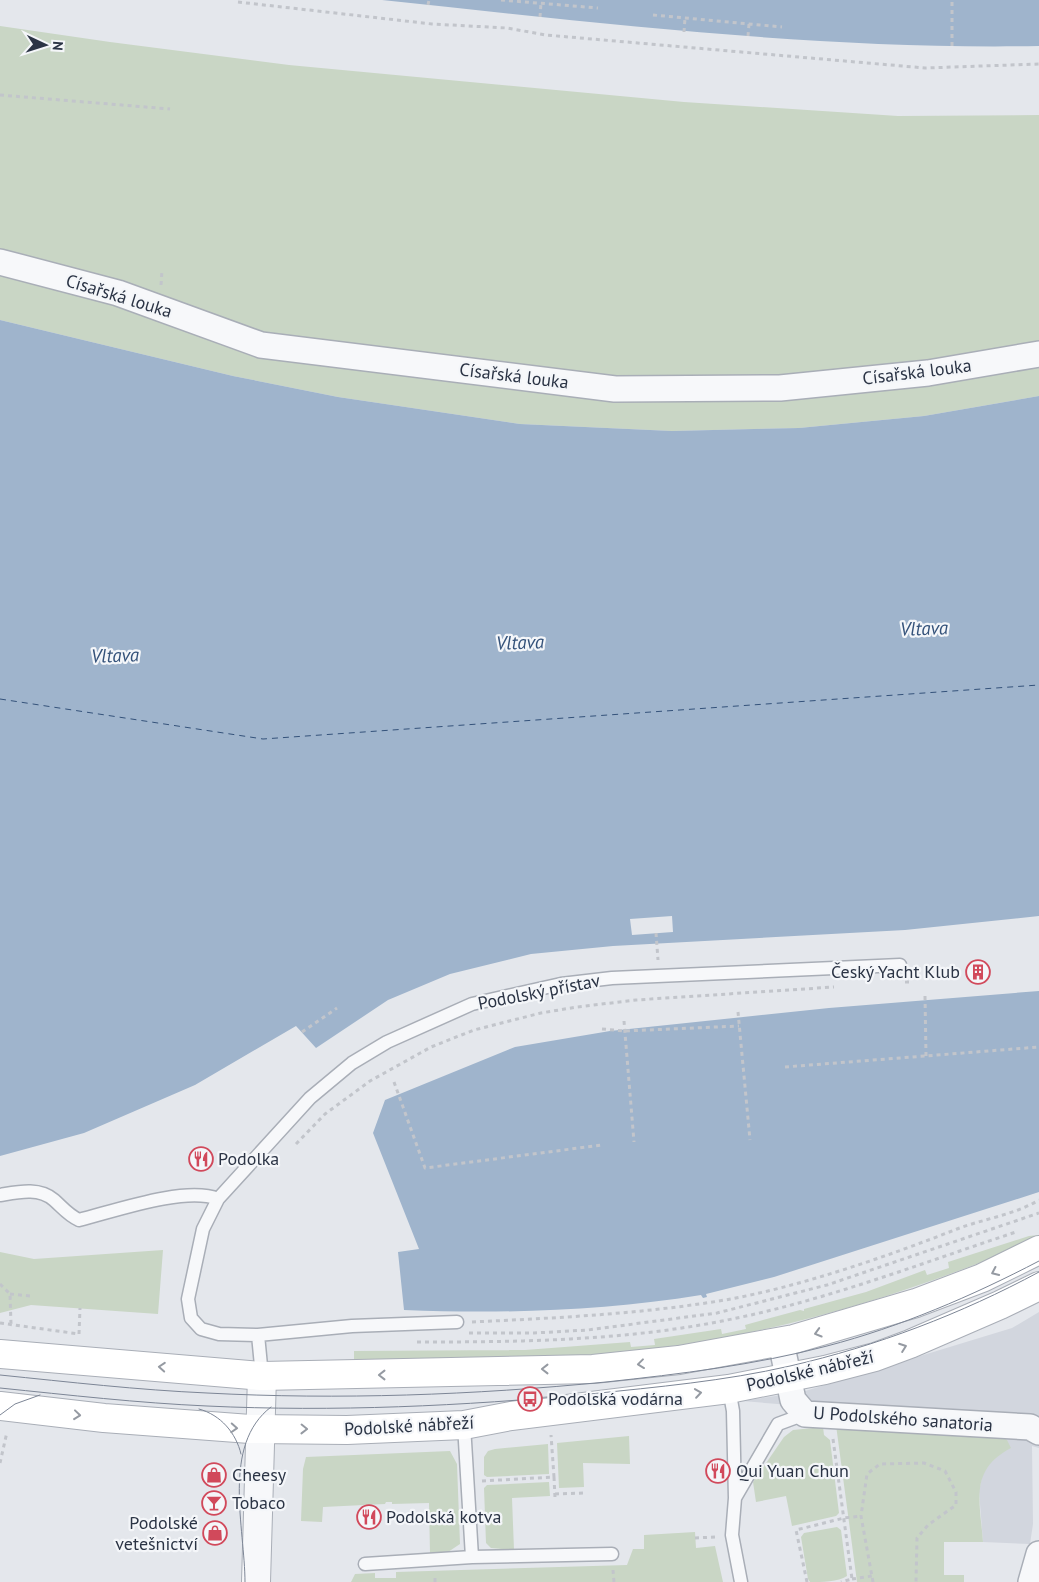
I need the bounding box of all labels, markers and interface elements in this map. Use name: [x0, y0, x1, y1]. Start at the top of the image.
north arrow: [20, 20, 70, 70]
text: N: [49, 41, 67, 51]
street label: Císařská louka: [63, 268, 175, 323]
street label: Císařská louka: [861, 353, 973, 390]
street label: Císařská louka: [458, 357, 570, 394]
water label: Vltava: [900, 615, 949, 641]
water label: Vltava: [496, 629, 545, 655]
water label: Vltava: [91, 642, 140, 668]
building icon: Český Yacht Klub: [965, 959, 991, 985]
place label: Český Yacht Klub: [831, 960, 960, 983]
street label: Podolský přístav: [476, 968, 602, 1015]
restaurant icon: Podolka: [188, 1146, 214, 1172]
place label: Podolka: [218, 1147, 279, 1170]
one-way arrow: [991, 1265, 1000, 1276]
one-way arrow: [814, 1327, 823, 1337]
one-way arrow: [898, 1343, 907, 1353]
street label: Podolské nábřeží: [744, 1345, 876, 1396]
one-way arrow: [637, 1358, 645, 1369]
one-way arrow: [157, 1362, 165, 1373]
one-way arrow: [540, 1364, 548, 1374]
one-way arrow: [378, 1370, 386, 1380]
bus stop icon: Podolská vodárna: [517, 1386, 543, 1412]
place label: Podolská vodárna: [548, 1387, 683, 1410]
one-way arrow: [694, 1388, 702, 1399]
street label: U Podolského sanatoria: [812, 1401, 994, 1436]
one-way arrow: [73, 1409, 81, 1420]
street label: Podolské nábřeží: [343, 1411, 475, 1440]
one-way arrow: [231, 1423, 239, 1434]
one-way arrow: [300, 1424, 308, 1434]
restaurant icon: Qui Yuan Chun: [705, 1458, 731, 1484]
place label: Qui Yuan Chun: [736, 1459, 849, 1482]
shop icon: Cheesy: [201, 1462, 227, 1488]
place label: Cheesy: [232, 1463, 287, 1486]
bar icon: Tobaco: [201, 1490, 227, 1516]
place label: Tobaco: [232, 1491, 285, 1514]
restaurant icon: Podolská kotva: [356, 1504, 382, 1530]
place label: Podolská kotva: [386, 1505, 501, 1528]
place label: Podolské vetešnictví: [115, 1511, 198, 1555]
shop icon: Podolské vetešnictví: [202, 1520, 228, 1546]

